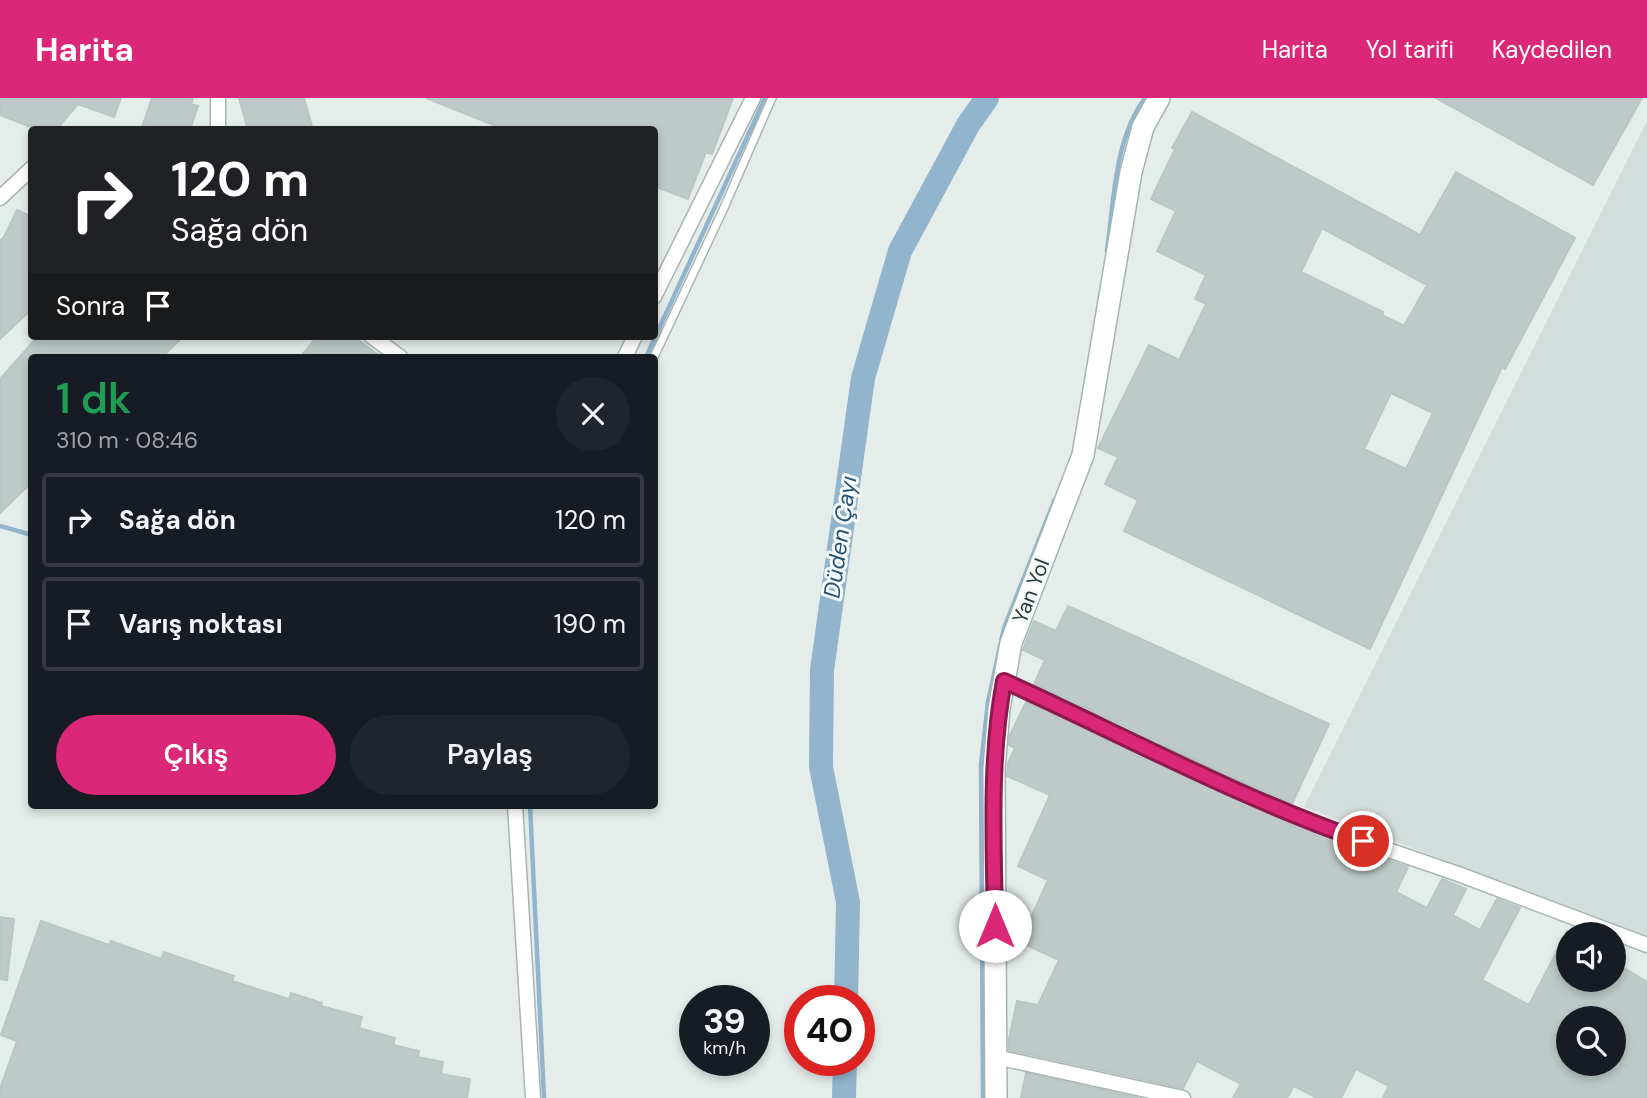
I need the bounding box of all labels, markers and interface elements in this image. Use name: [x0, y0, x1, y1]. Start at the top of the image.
text: Harita: [35, 28, 134, 71]
text: Harita: [1262, 34, 1328, 65]
text: Yol tarifi: [1366, 34, 1454, 65]
text: Kaydedilen: [1492, 34, 1612, 65]
text: 120 m: [171, 147, 309, 211]
icon: right: [56, 154, 147, 245]
text: Sağa dön: [171, 209, 308, 251]
icon: arrive: [139, 287, 177, 325]
text: Sonra: [56, 289, 125, 323]
text: 1 dk: [56, 371, 131, 426]
button: close: [556, 377, 630, 451]
text: 310 m · 08:46: [56, 425, 198, 455]
water label: Düden Çayı: [817, 474, 863, 600]
icon: right: [60, 501, 98, 539]
text: Sağa dön: [119, 503, 236, 537]
text: 120 m: [555, 503, 626, 537]
street label: Yan Yol: [1006, 555, 1056, 627]
icon: arrive: [60, 605, 98, 643]
text: Varış noktası: [119, 607, 283, 641]
text: 190 m: [554, 607, 626, 641]
button: Çıkış: [56, 715, 336, 795]
button: Paylaş: [350, 715, 630, 795]
pin: [1333, 811, 1393, 871]
icon: arrive: [1344, 822, 1382, 860]
position arrow: [958, 889, 1032, 963]
map controls: [1556, 922, 1626, 1076]
button: sound: [1556, 922, 1626, 992]
speed limit sign: 40: [784, 985, 875, 1076]
text: 39: [703, 998, 746, 1044]
button: search: [1556, 1006, 1626, 1076]
text: km/h: [703, 1036, 746, 1060]

